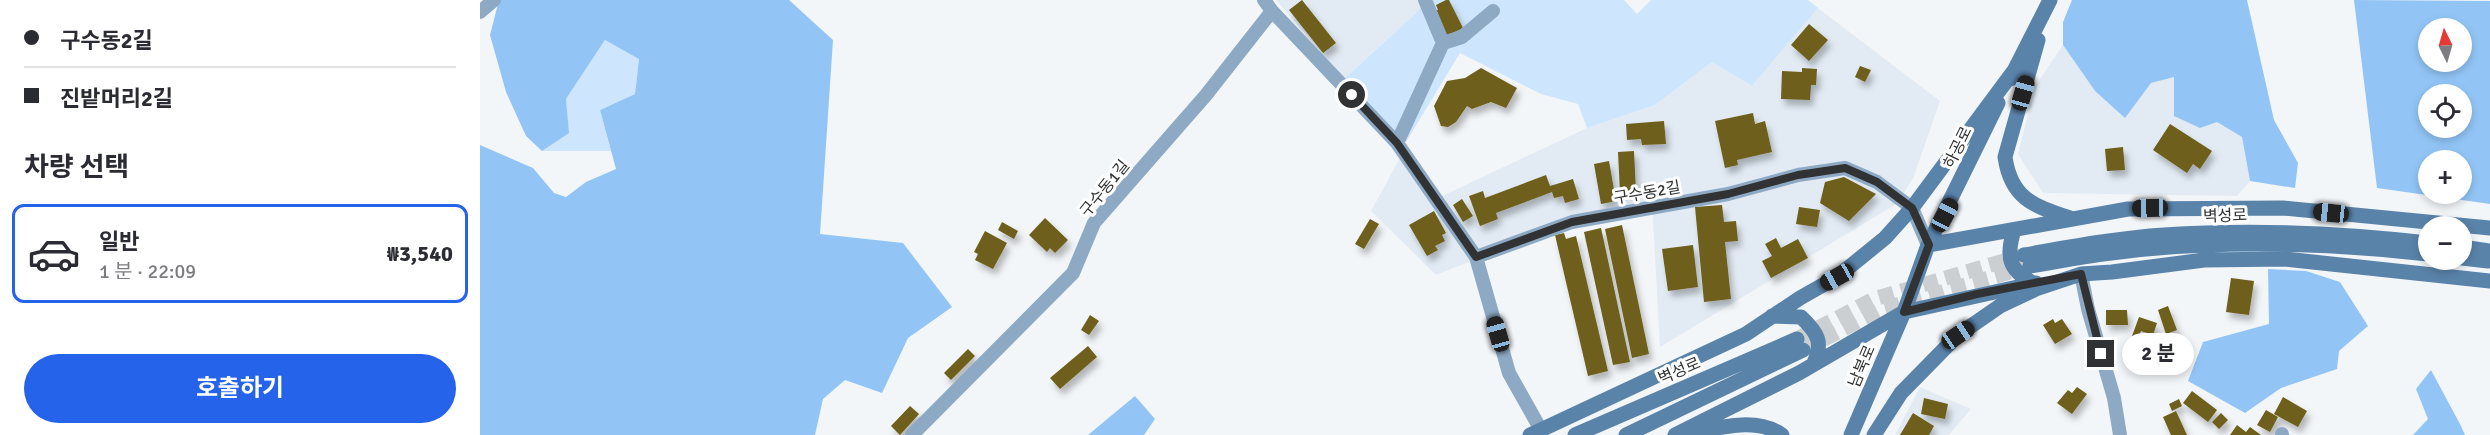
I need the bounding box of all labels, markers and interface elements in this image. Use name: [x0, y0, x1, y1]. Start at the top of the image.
north arrow: [2418, 18, 2472, 72]
map controls: [2418, 18, 2472, 270]
text: 구수동2길: [60, 27, 153, 54]
car: [2009, 73, 2037, 113]
route start: [1338, 81, 1365, 108]
button: locate: [2418, 84, 2472, 138]
text: 진밭머리2길: [60, 85, 173, 112]
street label: 하공로: [1939, 123, 1977, 172]
button: +: [2418, 150, 2472, 204]
text: 차량 선택: [24, 151, 129, 184]
street label: 구수동1길: [1076, 156, 1134, 221]
street label: 구수동2길: [1612, 177, 1682, 209]
car: [1929, 195, 1961, 235]
car: [2132, 199, 2168, 217]
car: [2312, 202, 2350, 224]
street label: 벽성로: [2203, 205, 2248, 227]
button: −: [2418, 216, 2472, 270]
icon: car: [27, 227, 81, 281]
text: 일반: [99, 228, 139, 255]
text: ₩3,540: [387, 240, 453, 267]
text: 1 분 · 22:09: [99, 259, 196, 284]
car: [1817, 260, 1857, 294]
car: [1484, 314, 1512, 354]
car: [1938, 317, 1978, 353]
callout: 2 분: [2122, 333, 2194, 375]
route end: [2087, 340, 2114, 367]
text: 2 분: [2141, 341, 2175, 366]
street label: 남북로: [1844, 342, 1880, 391]
street label: 벽성로: [1655, 353, 1704, 389]
button: 호출하기: [24, 354, 456, 423]

